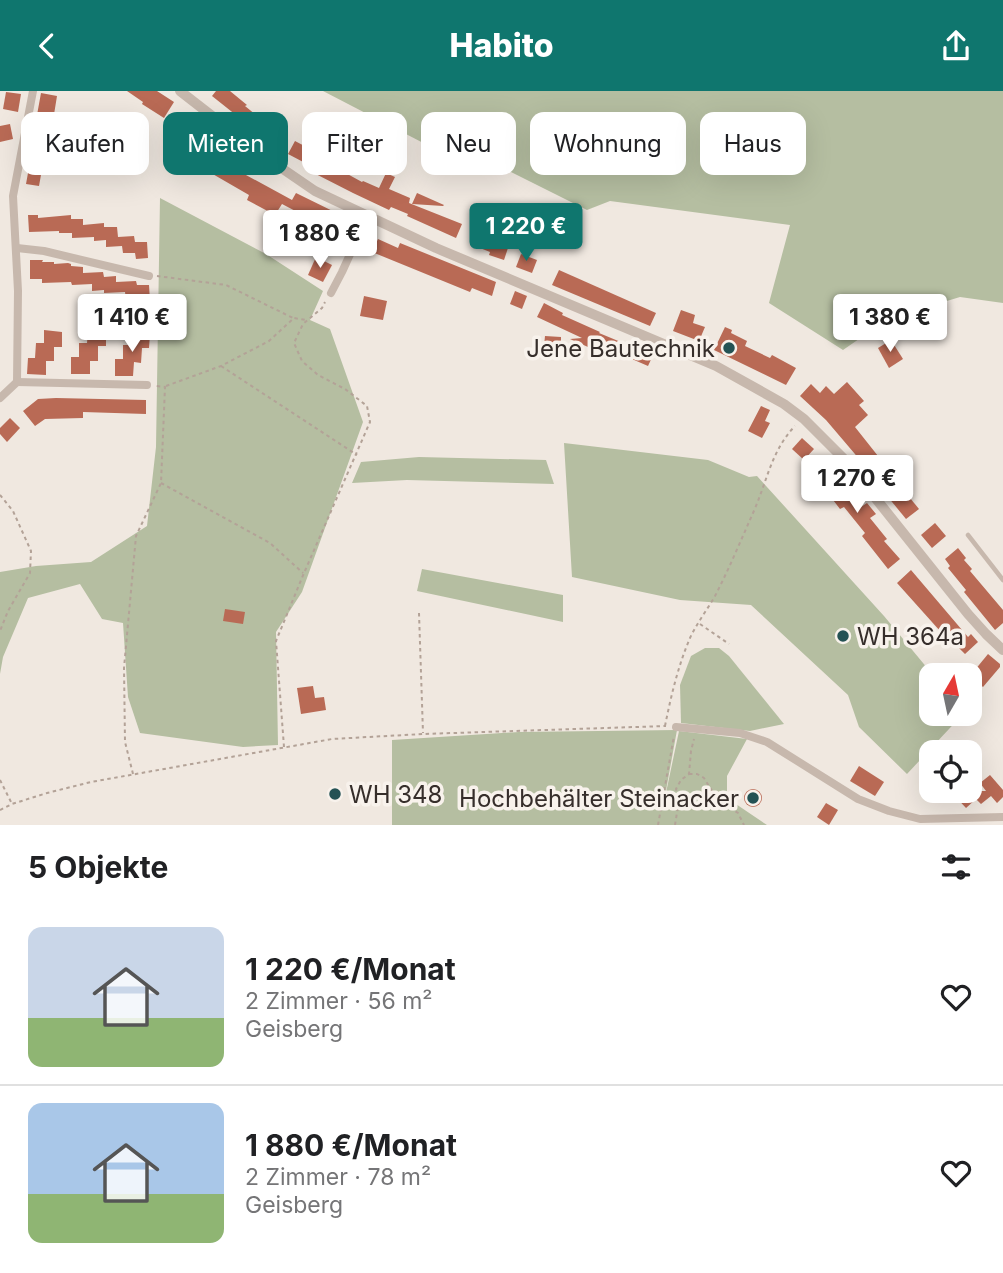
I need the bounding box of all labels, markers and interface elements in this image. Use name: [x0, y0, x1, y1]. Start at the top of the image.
text: Habito: [450, 26, 553, 65]
icon: back: [28, 27, 66, 65]
icon: share: [937, 27, 975, 65]
chip: Kaufen: [21, 112, 149, 175]
chip: Mieten: [163, 112, 288, 175]
chip: Filter: [302, 112, 407, 175]
chip: Neu: [421, 112, 516, 175]
chip: Wohnung: [530, 112, 686, 175]
chip: Haus: [700, 112, 806, 175]
pin: 1 220 €: [461, 204, 591, 263]
pin: 1 880 €: [255, 211, 385, 270]
text: 1 220 €: [485, 212, 567, 240]
text: 1 880 €: [279, 219, 361, 247]
pin: 1 410 €: [67, 295, 197, 354]
pin: 1 380 €: [825, 295, 955, 354]
text: 1 410 €: [94, 303, 170, 331]
text: 1 380 €: [849, 303, 931, 331]
place label: Jene Bautechnik: [526, 334, 715, 363]
marker: Jene Bautechnik: [721, 340, 737, 356]
pin: 1 270 €: [792, 455, 922, 515]
text: 1 270 €: [817, 464, 897, 492]
place label: WH 364a: [857, 622, 964, 651]
marker: WH 364a: [835, 628, 851, 644]
north arrow: [919, 663, 982, 726]
map controls: [919, 663, 982, 803]
button: locate: [919, 740, 982, 803]
place label: WH 348: [349, 780, 442, 809]
place label: Hochbehälter Steinacker: [459, 784, 739, 813]
marker: WH 348: [327, 786, 343, 802]
marker: Hochbehälter Steinacker: [745, 790, 761, 806]
icon: filters: [937, 848, 975, 886]
text: 5 Objekte: [28, 849, 168, 885]
text: 1 220 €/Monat: [245, 951, 456, 987]
icon: home: [84, 955, 168, 1039]
icon: heart: [937, 978, 975, 1016]
text: 2 Zimmer · 56 m²: [245, 987, 432, 1015]
text: Geisberg: [245, 1015, 343, 1043]
text: 1 880 €/Monat: [245, 1127, 457, 1163]
icon: home: [84, 1131, 168, 1215]
icon: heart: [937, 1154, 975, 1192]
text: 2 Zimmer · 78 m²: [245, 1163, 431, 1191]
text: Geisberg: [245, 1191, 343, 1219]

